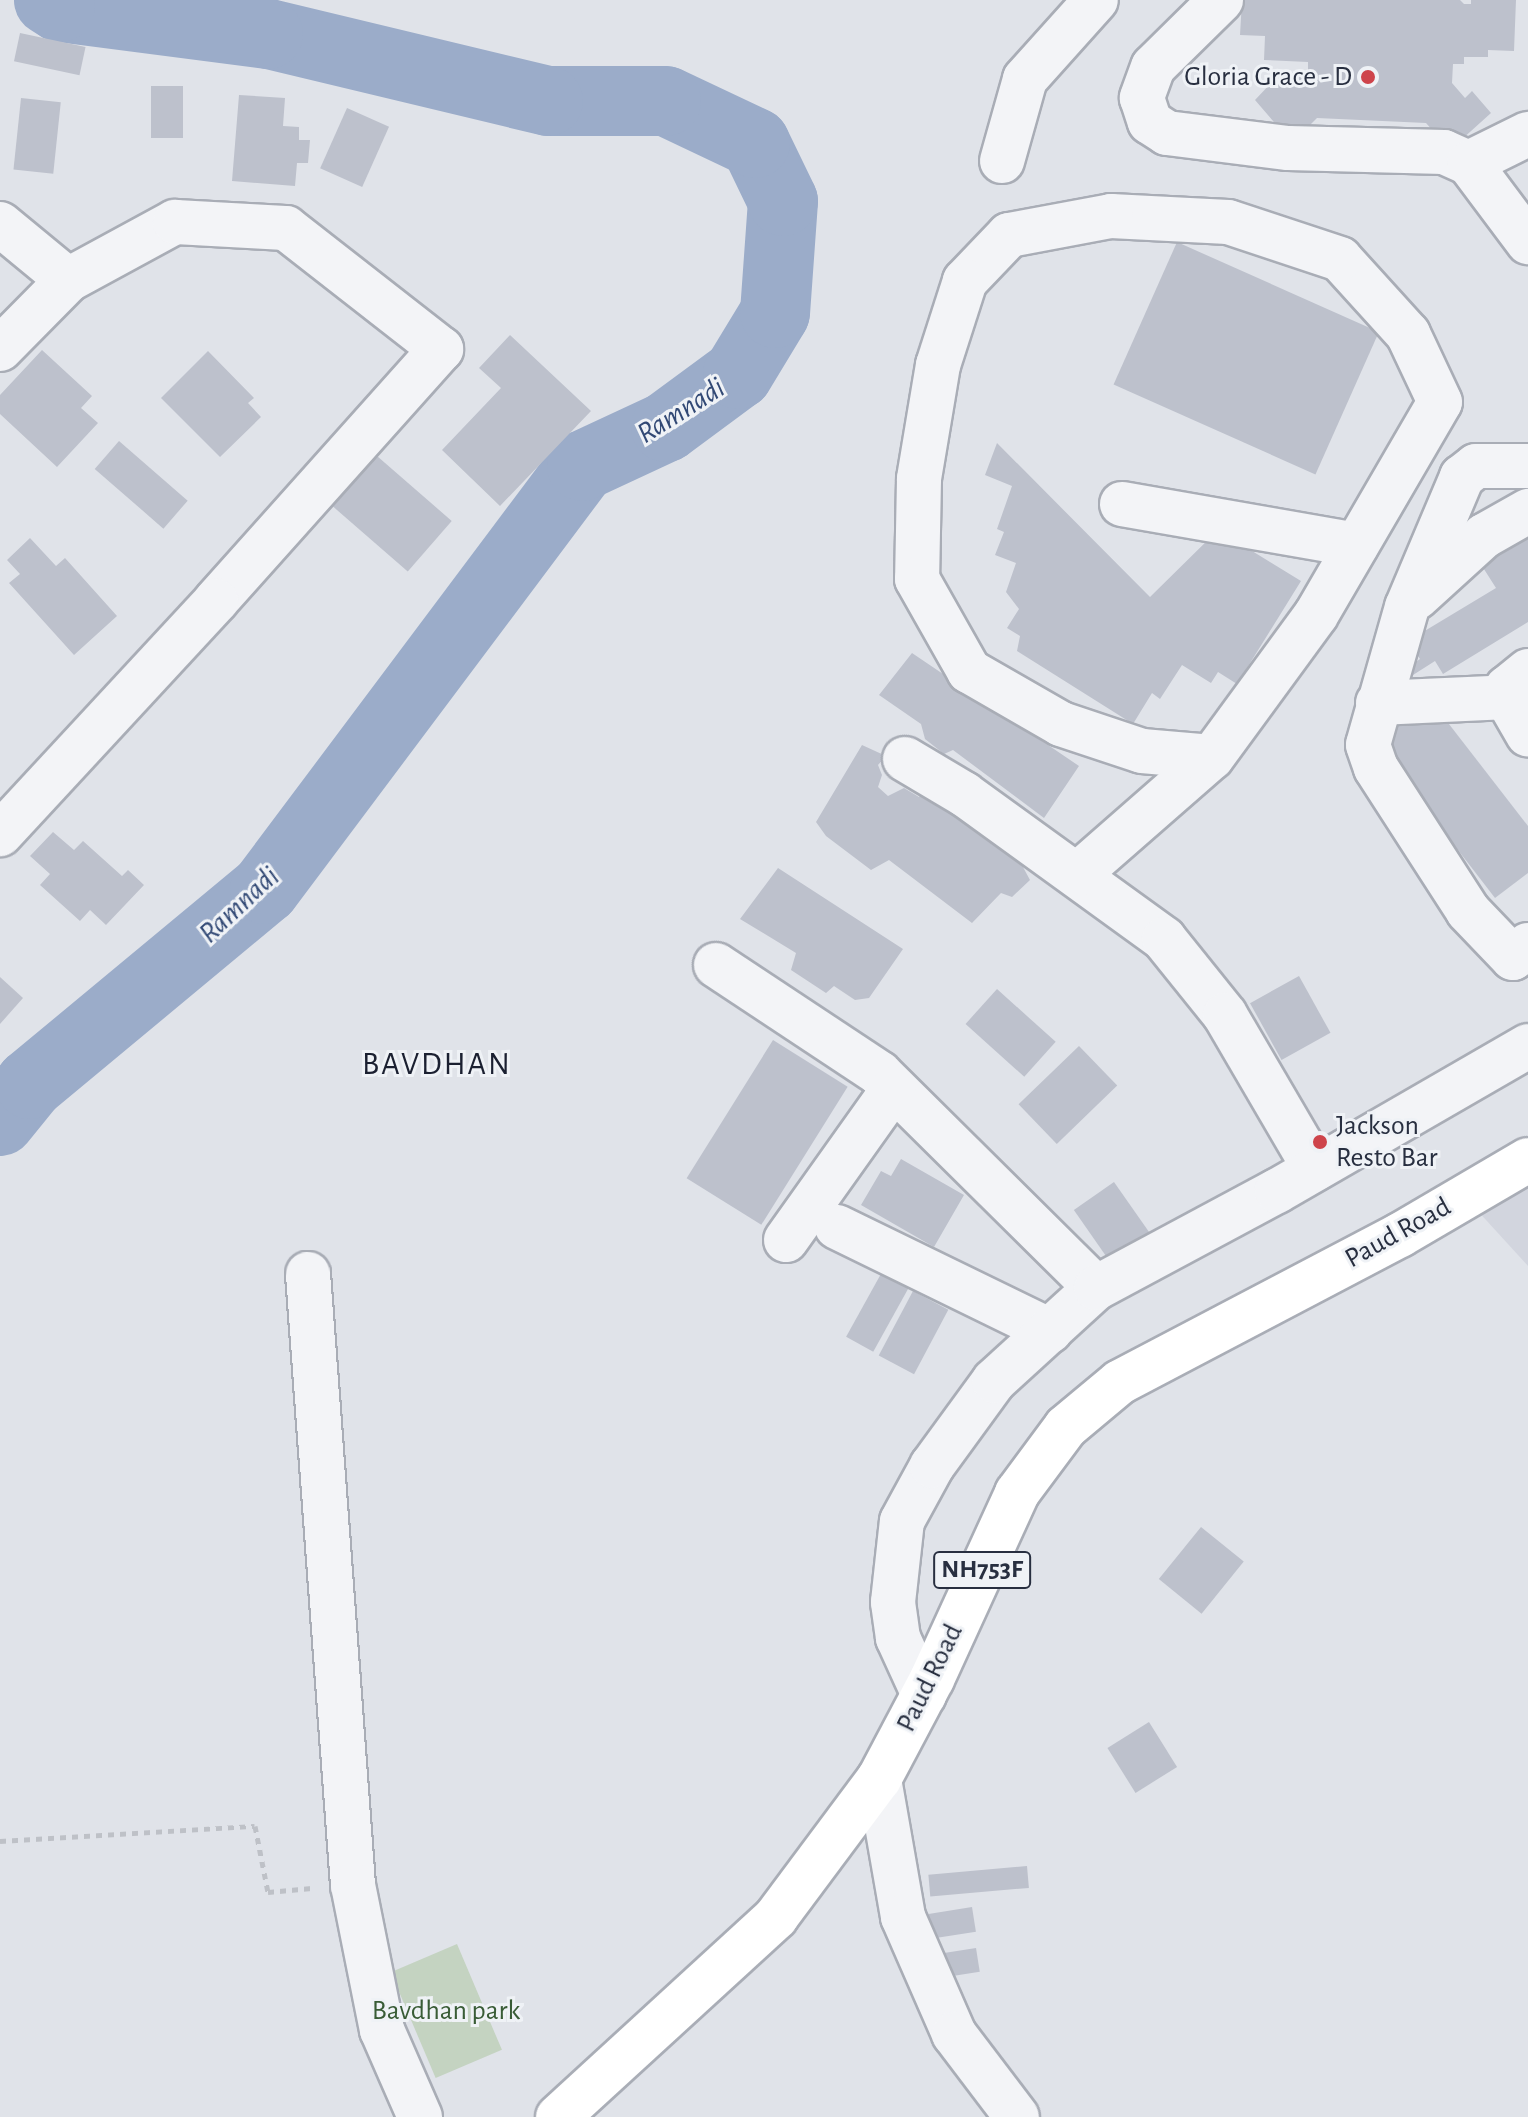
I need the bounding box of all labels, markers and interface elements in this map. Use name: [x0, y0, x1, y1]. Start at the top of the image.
place label: Gloria Grace - D: [1184, 60, 1352, 94]
marker: Gloria Grace - D: [1359, 68, 1377, 86]
water label: Ramnadi: [631, 370, 731, 452]
water label: Ramnadi: [191, 859, 287, 951]
district label: BAVDHAN: [362, 1045, 512, 1083]
place label: Jackson Resto Bar: [1336, 1109, 1437, 1175]
marker: Jackson Resto Bar: [1311, 1133, 1329, 1151]
street label: Paud Road: [1339, 1190, 1457, 1276]
road number: NH753F: [932, 1548, 1032, 1592]
street label: Paud Road: [890, 1619, 970, 1737]
park label: Bavdhan park: [372, 1994, 520, 2028]

